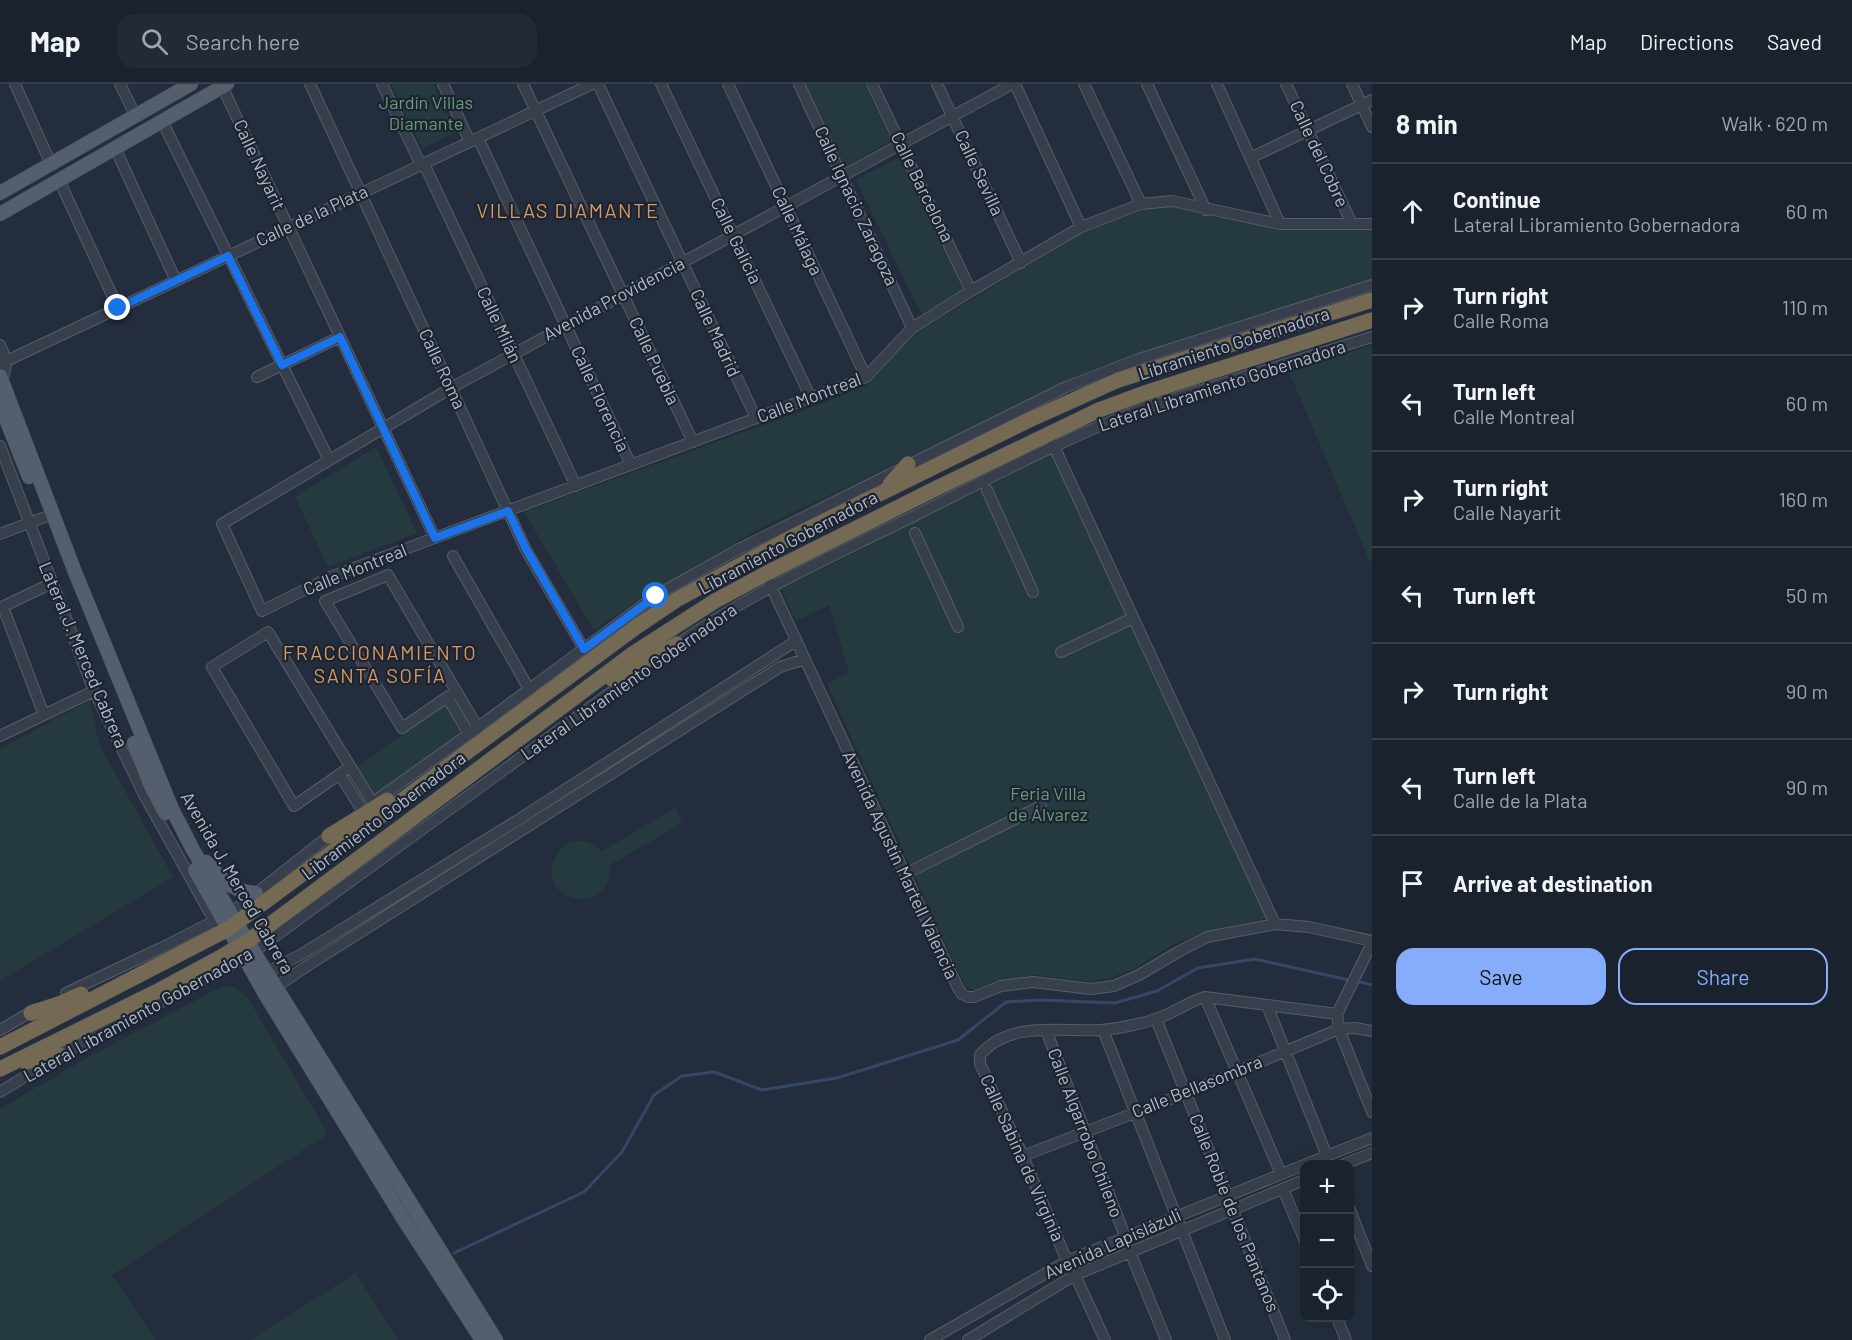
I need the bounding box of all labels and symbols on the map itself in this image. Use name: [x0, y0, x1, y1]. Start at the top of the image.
park label: Jardín Villas Diamante: [379, 91, 473, 134]
street label: Calle del Cobre: [1286, 97, 1354, 210]
street label: Calle Nayarit: [229, 116, 291, 214]
street label: Calle Ignacio Zaragoza: [810, 122, 904, 289]
street label: Calle Sevilla: [951, 126, 1009, 219]
street label: Calle Barcelona: [887, 128, 959, 245]
street label: Calle de la Plata: [252, 180, 371, 251]
street label: Calle Málaga: [768, 183, 828, 279]
street label: Calle Galicia: [707, 194, 767, 287]
district label: VILLAS DIAMANTE: [476, 198, 660, 222]
street label: Avenida Providencia: [539, 252, 688, 345]
street label: Calle Milán: [473, 283, 527, 366]
street label: Calle Madrid: [686, 285, 746, 380]
route end: [104, 294, 130, 320]
street label: Libramiento Gobernadora: [1135, 302, 1332, 384]
street label: Calle Puebla: [625, 313, 685, 408]
street label: Calle Roma: [415, 325, 471, 412]
street label: Lateral Libramiento Gobernadora: [1095, 335, 1348, 435]
street label: Calle Florencia: [567, 342, 635, 455]
street label: Calle Montreal: [753, 367, 864, 427]
street label: Libramiento Gobernadora: [694, 486, 881, 599]
street label: Calle Montreal: [300, 538, 410, 600]
street label: Lateral J. Merced Cabrera: [35, 558, 133, 751]
route start: [642, 582, 668, 608]
street label: Lateral Libramiento Gobernadora: [516, 598, 741, 764]
district label: FRACCIONAMIENTO SANTA SOFÍA: [283, 640, 477, 687]
street label: Libramiento Gobernadora: [297, 746, 470, 884]
street label: Avenida Agustín Martell Valencia: [838, 747, 964, 982]
park label: Feria Villa de Álvarez: [1008, 782, 1088, 825]
street label: Avenida J. Merced Cabrera: [177, 787, 299, 978]
street label: Lateral Libramiento Gobernadora: [19, 942, 256, 1086]
street label: Calle Algarrobo Chileno: [1043, 1045, 1128, 1220]
street label: Calle Bellasombra: [1128, 1050, 1265, 1122]
street label: Calle Sabina de Virginia: [976, 1071, 1070, 1244]
street label: Calle Roble de los Pantanos: [1185, 1110, 1285, 1315]
street label: Avenida Lapislázuli: [1041, 1203, 1184, 1283]

